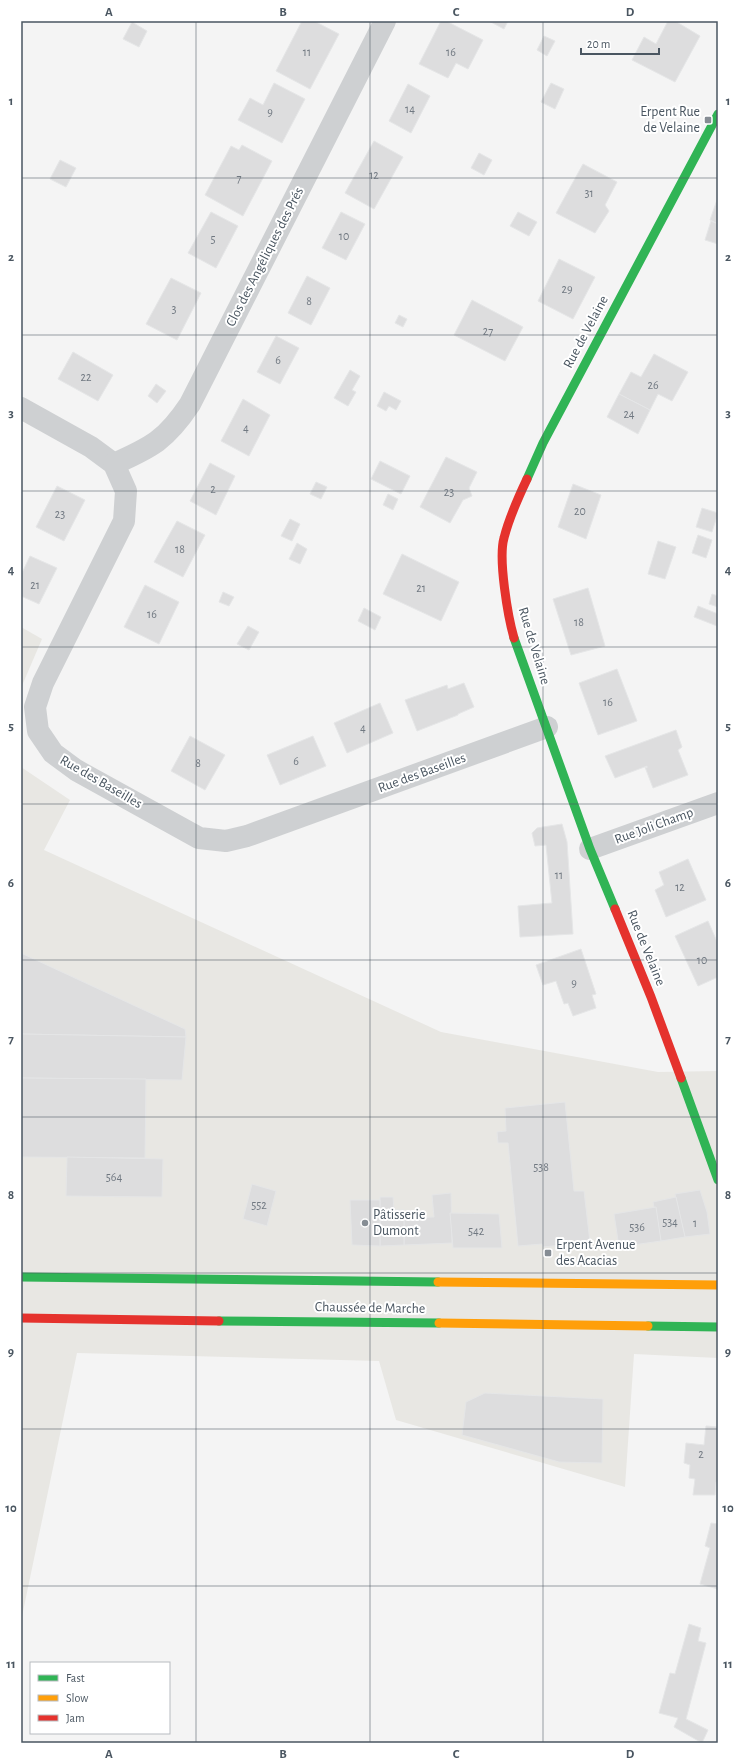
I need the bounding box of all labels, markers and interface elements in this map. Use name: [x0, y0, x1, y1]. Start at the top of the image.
text: A: [105, 6, 113, 19]
text: B: [279, 6, 287, 19]
text: C: [453, 6, 460, 19]
text: D: [626, 6, 635, 19]
scale bar: [581, 30, 659, 56]
text: 20 m: [587, 38, 610, 50]
house number: 11: [303, 46, 311, 58]
house number: 16: [446, 46, 456, 58]
text: 1: [9, 95, 13, 108]
text: 1: [726, 95, 730, 108]
house number: 14: [405, 103, 415, 115]
place label: Erpent Rue de Velaine: [640, 105, 700, 135]
house number: 9: [267, 106, 273, 118]
marker: Erpent Rue de Velaine: [703, 115, 713, 125]
house number: 12: [369, 169, 379, 181]
house number: 7: [236, 172, 242, 184]
street label: Clos des Angéliques des Prés: [224, 185, 306, 329]
house number: 31: [584, 187, 594, 199]
house number: 10: [339, 230, 349, 242]
house number: 5: [210, 233, 216, 245]
text: 2: [8, 251, 14, 264]
text: 2: [725, 251, 731, 264]
house number: 29: [561, 283, 573, 295]
street label: Rue de Velaine: [561, 293, 611, 371]
house number: 8: [306, 295, 312, 307]
house number: 3: [172, 303, 177, 315]
house number: 27: [483, 325, 493, 337]
house number: 6: [275, 354, 281, 366]
house number: 22: [81, 371, 92, 383]
house number: 26: [647, 379, 659, 391]
text: 3: [8, 407, 14, 420]
text: 3: [725, 407, 731, 420]
house number: 24: [623, 408, 635, 420]
house number: 4: [243, 422, 249, 434]
house number: 2: [210, 483, 216, 495]
house number: 23: [444, 486, 454, 498]
house number: 20: [574, 505, 586, 517]
house number: 23: [55, 508, 65, 520]
house number: 18: [175, 543, 185, 555]
text: 4: [8, 564, 15, 577]
text: 4: [725, 564, 732, 577]
house number: 21: [30, 579, 40, 591]
house number: 21: [416, 582, 426, 594]
street label: Rue de Velaine: [516, 606, 552, 686]
house number: 16: [147, 608, 157, 620]
house number: 18: [574, 616, 584, 628]
house number: 16: [603, 696, 613, 708]
text: 5: [8, 720, 14, 733]
text: 5: [725, 720, 731, 733]
house number: 4: [360, 722, 366, 734]
street label: Rue des Baseilles: [376, 751, 468, 795]
street label: Rue des Baseilles: [58, 753, 144, 811]
house number: 6: [293, 755, 299, 767]
house number: 8: [195, 757, 201, 769]
street label: Rue Joli Champ: [613, 805, 695, 847]
house number: 11: [555, 869, 563, 881]
text: 6: [8, 877, 14, 890]
text: 6: [725, 877, 731, 890]
house number: 12: [675, 881, 685, 893]
street label: Rue de Velaine: [625, 908, 667, 988]
house number: 10: [697, 954, 707, 966]
house number: 9: [571, 977, 577, 989]
text: 7: [8, 1033, 14, 1046]
text: 7: [725, 1033, 731, 1046]
house number: 538: [533, 1161, 549, 1173]
house number: 564: [106, 1171, 122, 1183]
text: 8: [8, 1189, 14, 1202]
text: 8: [725, 1189, 731, 1202]
house number: 552: [251, 1199, 267, 1211]
place label: Pâtisserie Dumont: [373, 1208, 425, 1238]
house number: 534: [662, 1216, 678, 1228]
house number: 1: [693, 1217, 697, 1229]
marker: Pâtisserie Dumont: [360, 1218, 370, 1228]
house number: 536: [629, 1221, 645, 1233]
house number: 542: [468, 1225, 485, 1237]
place label: Erpent Avenue des Acacias: [556, 1238, 636, 1268]
marker: Erpent Avenue des Acacias: [543, 1248, 553, 1258]
street label: Chaussée de Marche: [315, 1300, 425, 1316]
text: 9: [8, 1346, 14, 1359]
text: 9: [725, 1346, 731, 1359]
house number: 2: [698, 1448, 704, 1460]
text: 10: [5, 1502, 17, 1515]
text: 10: [722, 1502, 734, 1515]
text: 11: [6, 1658, 16, 1671]
text: 11: [723, 1658, 733, 1671]
legend: [30, 1662, 170, 1734]
text: Fast: [66, 1672, 85, 1684]
text: Slow: [66, 1692, 88, 1704]
text: Jam: [66, 1712, 85, 1724]
text: A: [105, 1748, 113, 1761]
text: B: [279, 1748, 287, 1761]
text: C: [453, 1748, 460, 1761]
text: D: [626, 1748, 635, 1761]

